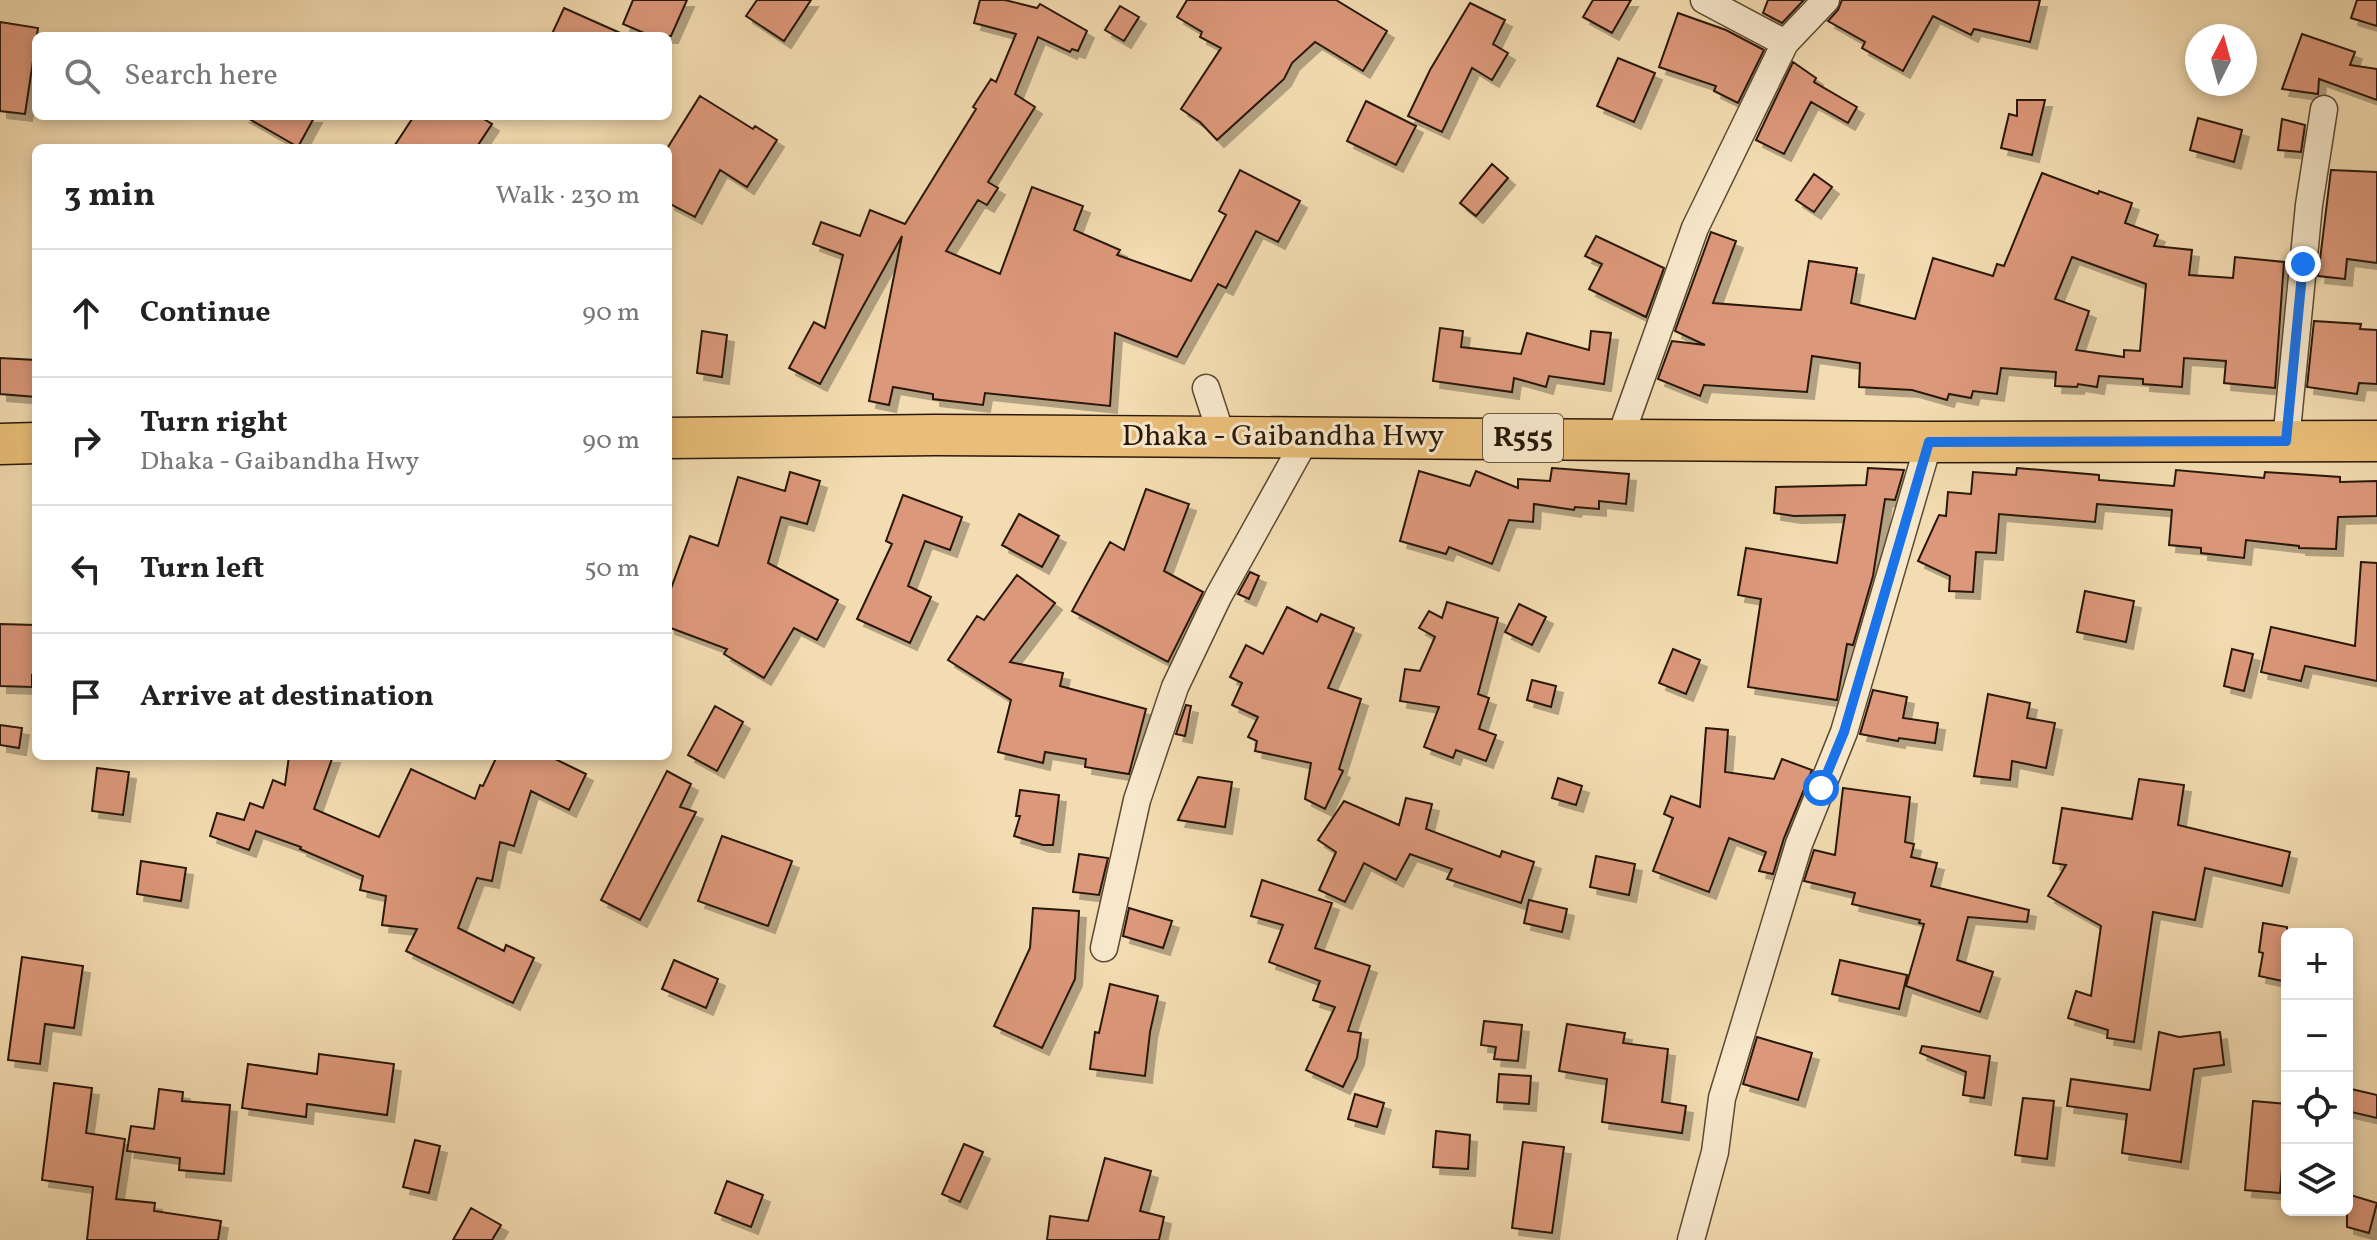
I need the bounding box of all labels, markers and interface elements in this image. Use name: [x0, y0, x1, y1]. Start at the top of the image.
north arrow: [2185, 24, 2257, 96]
search box: [32, 32, 672, 120]
icon: search: [60, 54, 104, 98]
text: Search here: [124, 55, 278, 97]
text: 3 min: [64, 173, 155, 220]
text: Walk · 230 m: [496, 178, 640, 214]
route end: [2285, 246, 2321, 282]
icon: ahead: [64, 291, 108, 335]
text: Continue: [140, 292, 271, 334]
text: 90 m: [582, 295, 640, 331]
text: Turn right: [140, 402, 288, 444]
road number: R555: [1483, 414, 1563, 462]
street label: Dhaka - Gaibandha Hwy: [1122, 416, 1444, 458]
icon: right: [64, 419, 108, 463]
text: 90 m: [582, 423, 640, 459]
text: Dhaka - Gaibandha Hwy: [140, 444, 419, 480]
icon: left: [64, 547, 108, 591]
text: Turn left: [140, 548, 264, 590]
text: 50 m: [584, 551, 640, 587]
icon: arrive: [64, 675, 108, 719]
text: Arrive at destination: [140, 676, 434, 718]
route start: [1803, 770, 1839, 806]
map controls: [2281, 928, 2353, 1216]
button: +: [2281, 928, 2353, 1000]
button: −: [2281, 1000, 2353, 1072]
button: locate: [2281, 1072, 2353, 1144]
button: layers: [2281, 1144, 2353, 1216]

